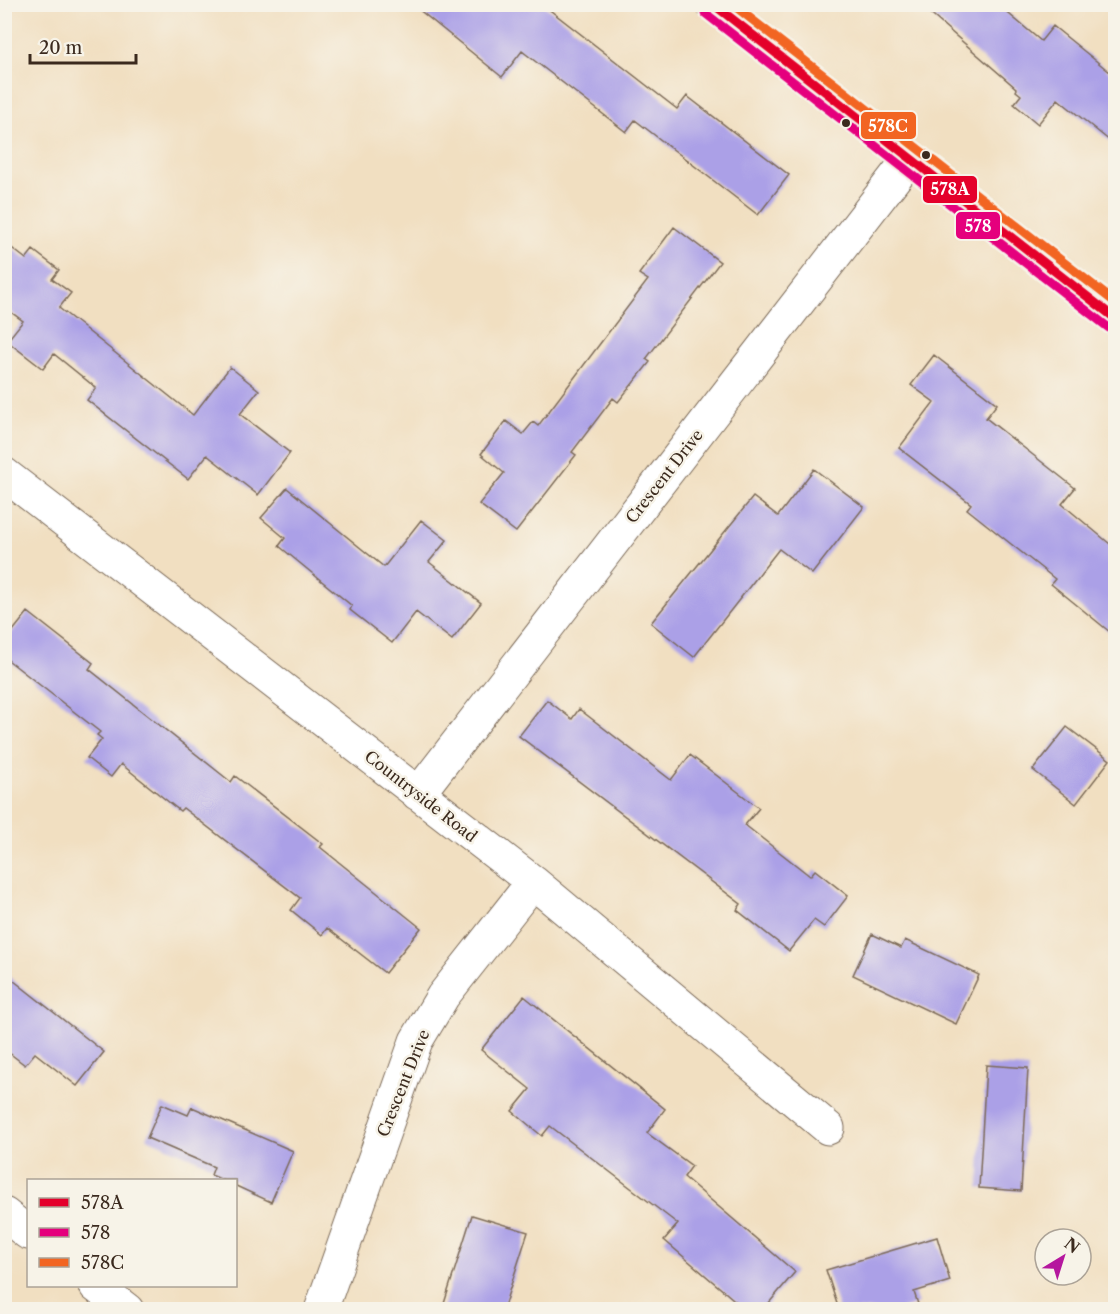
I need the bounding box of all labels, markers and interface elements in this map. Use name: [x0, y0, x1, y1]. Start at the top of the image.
scale bar: [30, 27, 136, 65]
text: 20 m: [39, 37, 83, 59]
line badge: 578C: [860, 111, 917, 140]
text: 578C: [868, 116, 908, 136]
unlabelled marker: [840, 117, 852, 129]
unlabelled marker: [920, 149, 932, 161]
line badge: 578A: [922, 175, 978, 204]
text: 578A: [930, 179, 970, 199]
line badge: 578: [955, 211, 1001, 240]
text: 578: [964, 216, 992, 236]
street label: Crescent Drive: [621, 425, 707, 527]
street label: Countryside Road: [361, 746, 481, 846]
street label: Crescent Drive: [372, 1027, 434, 1139]
legend: [27, 1179, 237, 1287]
text: 578A: [81, 1192, 124, 1214]
text: 578: [81, 1222, 110, 1244]
north arrow: [1033, 1227, 1093, 1287]
text: N: [1061, 1233, 1084, 1257]
text: 578C: [81, 1252, 124, 1274]

